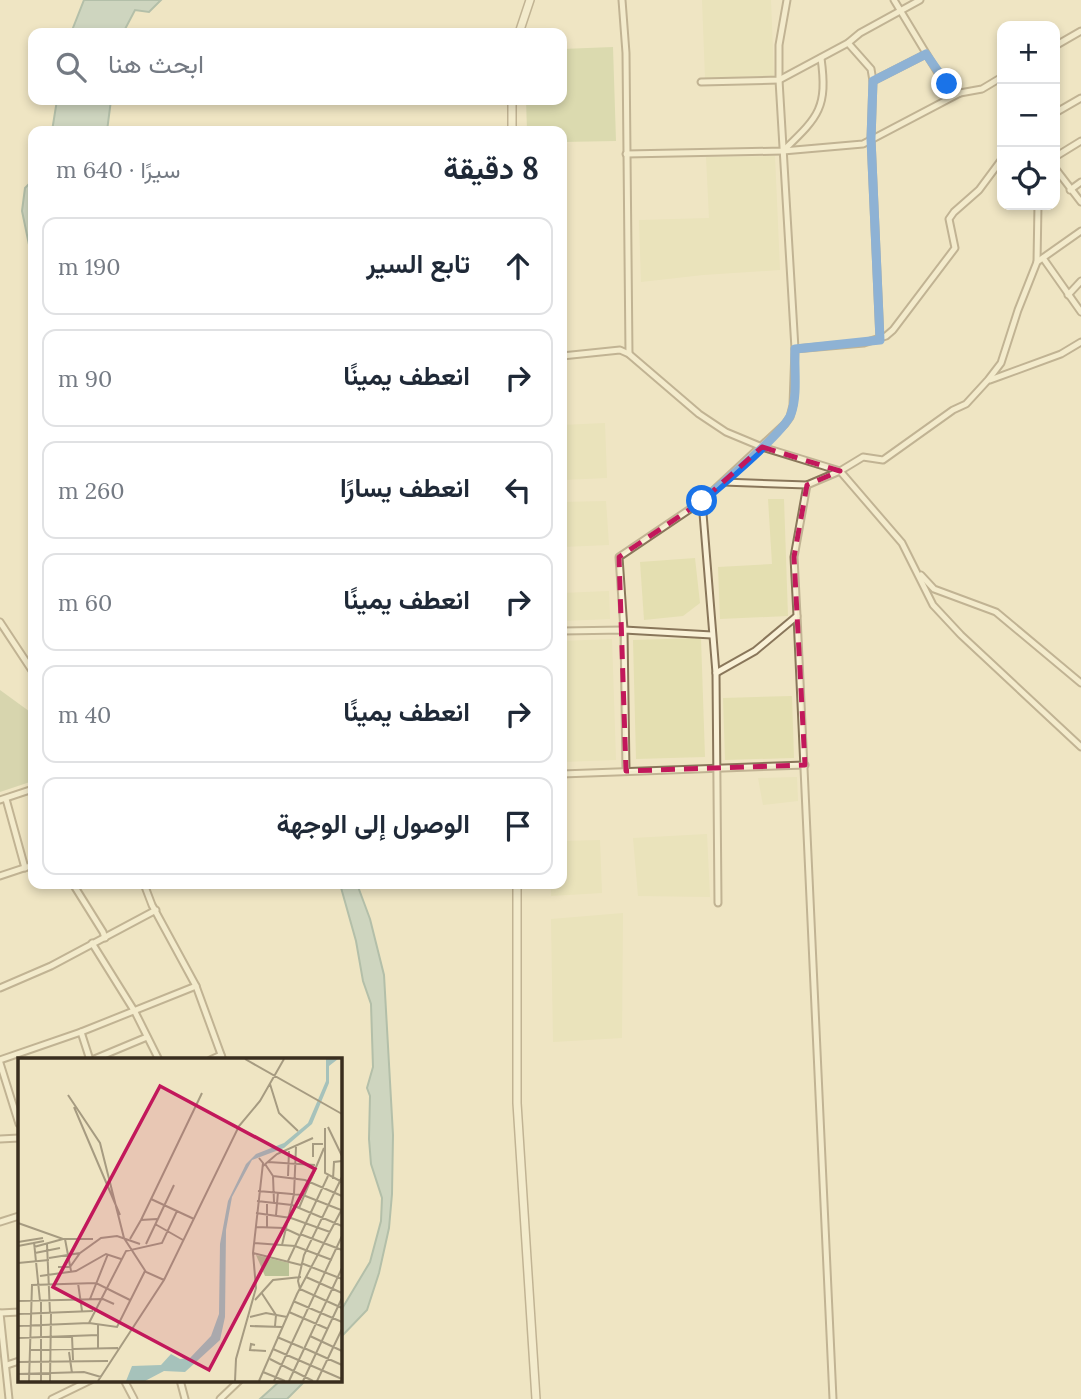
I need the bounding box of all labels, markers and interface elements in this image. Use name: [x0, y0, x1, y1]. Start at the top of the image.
map controls: [997, 21, 1060, 210]
button: +: [997, 21, 1060, 84]
search box: [28, 28, 567, 105]
text: ابحث هنا: [108, 47, 204, 80]
icon: search: [52, 48, 90, 86]
route end: [931, 68, 962, 99]
button: −: [997, 84, 1060, 147]
button: locate: [997, 147, 1060, 210]
text: 8 دقيقة: [443, 149, 539, 187]
text: سيرًا · 640 m: [56, 155, 180, 184]
text: تابع السير: [366, 247, 470, 280]
icon: ahead: [499, 247, 537, 285]
text: 190 m: [58, 252, 121, 281]
text: انعطف يمينًا: [343, 359, 470, 392]
icon: right: [499, 359, 537, 397]
text: 90 m: [58, 364, 112, 393]
text: انعطف يسارًا: [340, 471, 470, 504]
icon: left: [499, 471, 537, 509]
text: 260 m: [58, 476, 125, 505]
route start: [686, 485, 717, 516]
text: انعطف يمينًا: [343, 583, 470, 616]
icon: right: [499, 583, 537, 621]
text: 60 m: [58, 588, 112, 617]
text: انعطف يمينًا: [343, 695, 470, 728]
icon: right: [499, 695, 537, 733]
text: 40 m: [58, 700, 111, 729]
text: الوصول إلى الوجهة: [277, 807, 470, 840]
icon: arrive: [499, 807, 537, 845]
inset map: [18, 1058, 341, 1382]

